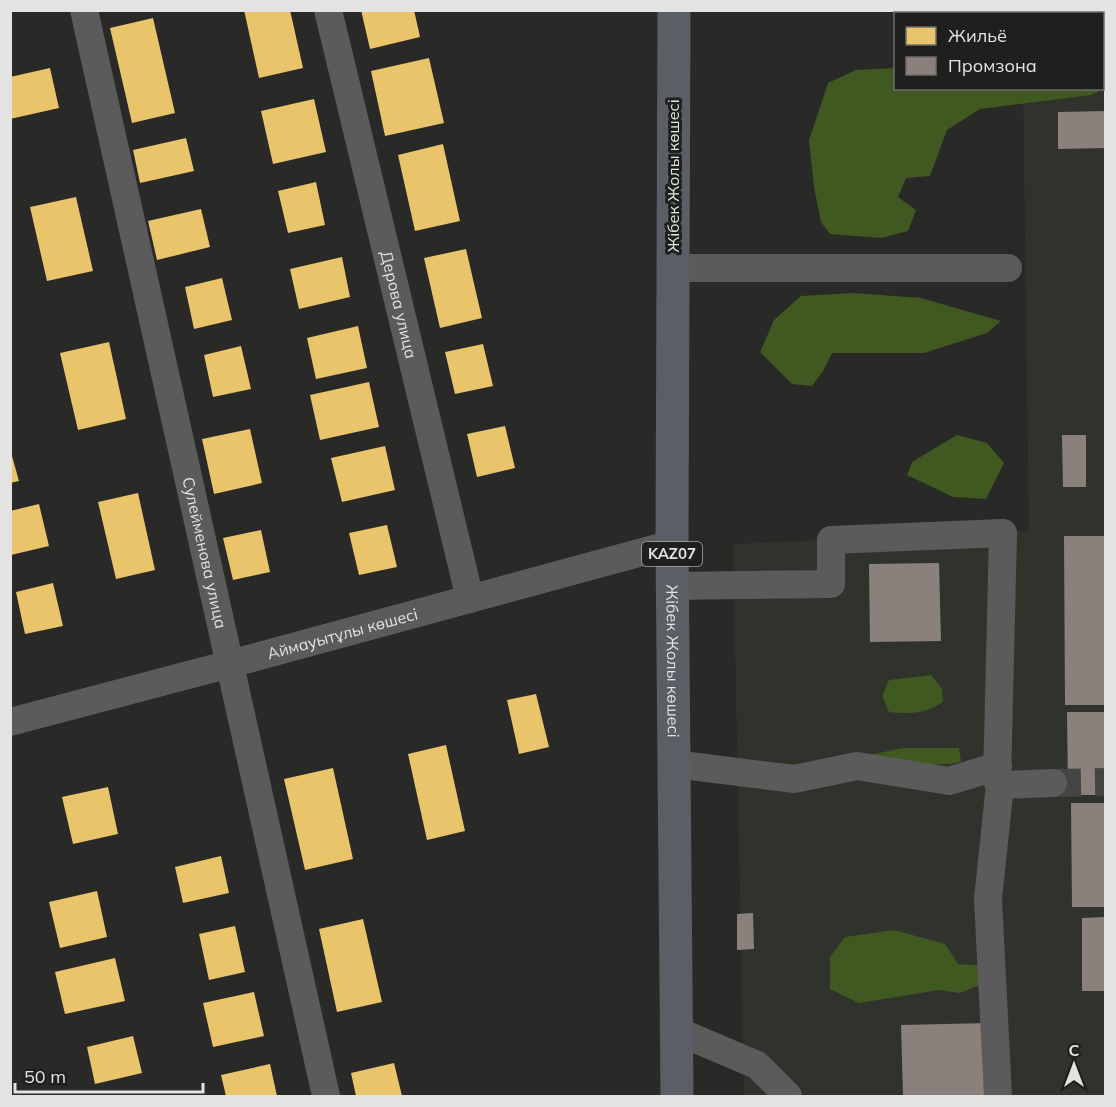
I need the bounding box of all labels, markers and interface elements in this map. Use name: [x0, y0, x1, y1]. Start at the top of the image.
legend: [894, 12, 1104, 90]
text: Жильё: [948, 24, 1007, 47]
text: Промзона: [948, 54, 1037, 77]
street label: Жібек Жолы көшесі: [663, 99, 683, 253]
street label: Дерова улица: [376, 249, 422, 361]
street label: Сулейменова улица: [178, 475, 232, 630]
road number: KAZ07: [642, 542, 702, 566]
street label: Жібек Жолы көшесі: [662, 584, 684, 738]
street label: Аймауытұлы көшесі: [265, 603, 420, 663]
north arrow: [1044, 1035, 1104, 1095]
text: С: [1069, 1040, 1080, 1060]
scale bar: [15, 1056, 202, 1094]
text: 50 m: [24, 1065, 66, 1088]

